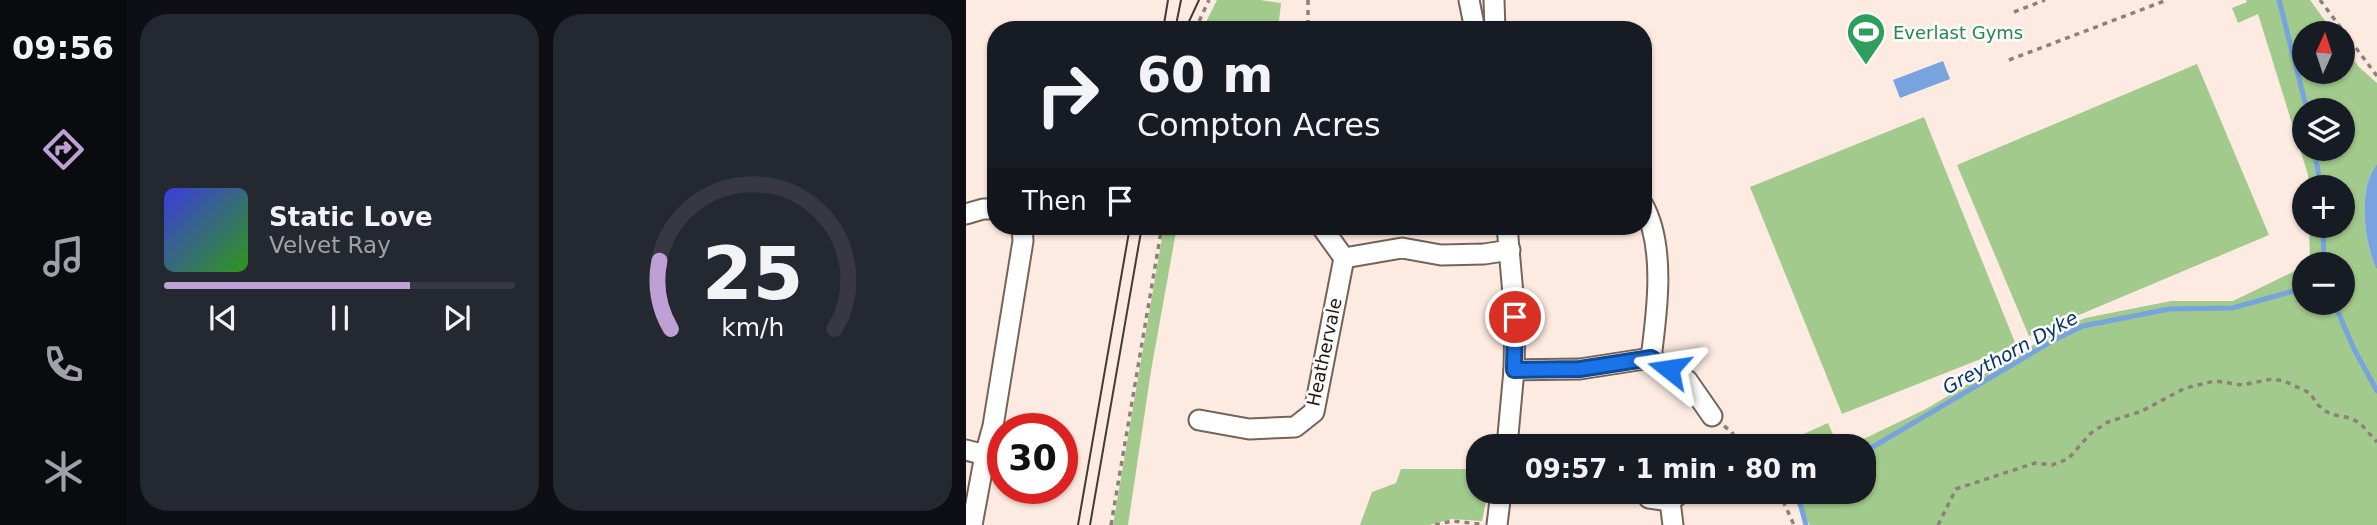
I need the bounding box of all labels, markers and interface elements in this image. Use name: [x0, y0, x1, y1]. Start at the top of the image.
sports icon: Everlast Gyms: [1845, 11, 1887, 66]
north arrow: [2292, 21, 2356, 84]
map controls: [2292, 21, 2355, 315]
place label: Everlast Gyms: [1893, 22, 2023, 43]
text: 09:56: [12, 29, 114, 67]
text: 60 m: [1137, 47, 1273, 104]
icon: right: [1022, 49, 1113, 140]
button: layers: [2292, 98, 2355, 161]
text: Compton Acres: [1137, 106, 1381, 144]
icon: directions: [39, 125, 88, 174]
button: +: [2292, 175, 2355, 238]
icon: arrive: [1101, 182, 1139, 220]
text: Then: [1022, 186, 1087, 216]
text: Static Love: [269, 202, 433, 232]
text: 25: [702, 231, 803, 316]
icon: music: [39, 232, 88, 281]
text: Velvet Ray: [269, 232, 391, 258]
button: −: [2292, 252, 2355, 315]
pin: [1485, 287, 1545, 347]
street label: Heathervale: [1302, 296, 1346, 408]
icon: arrive: [1496, 298, 1534, 336]
icon: previous: [204, 299, 242, 337]
icon: pause: [321, 299, 359, 337]
icon: next: [438, 299, 476, 337]
water label: Greythorn Dyke: [1939, 306, 2081, 398]
text: km/h: [721, 312, 784, 341]
position arrow: [1632, 332, 1706, 406]
icon: phone: [39, 340, 88, 389]
speed limit sign: 30: [987, 413, 1078, 504]
icon: climate: [39, 447, 88, 496]
text: 09:57 · 1 min · 80 m: [1525, 454, 1817, 484]

